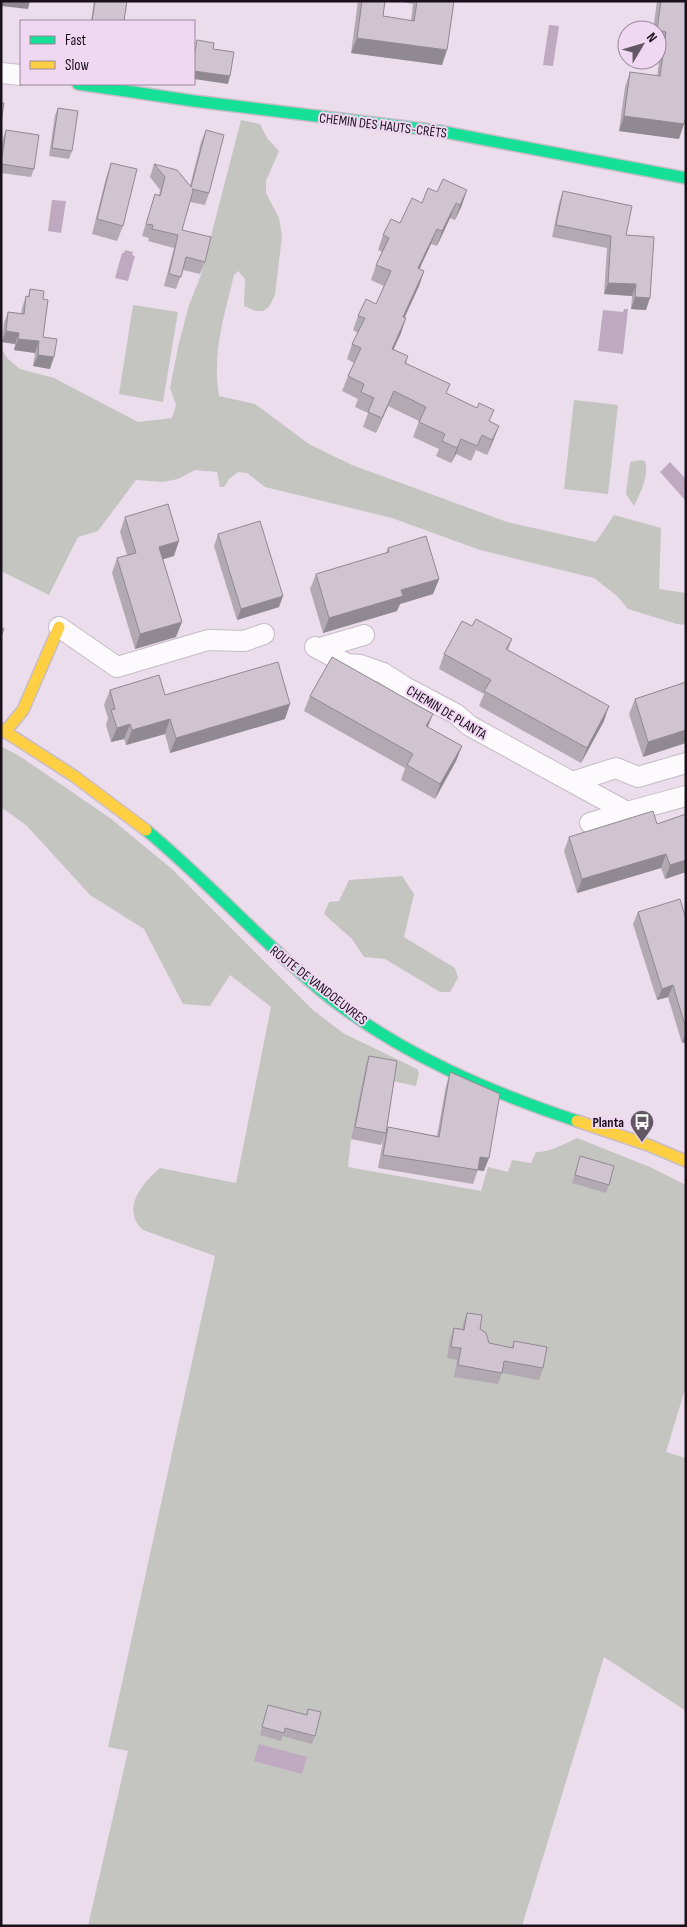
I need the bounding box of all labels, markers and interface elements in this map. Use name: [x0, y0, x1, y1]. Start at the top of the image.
legend: [20, 20, 195, 85]
north arrow: [617, 20, 667, 70]
text: N: [643, 29, 661, 45]
text: Fast: [65, 31, 87, 50]
text: Slow: [65, 56, 89, 75]
street label: CHEMIN DES HAUTS-CRÊTS: [318, 109, 448, 142]
street label: CHEMIN DE PLANTA: [404, 682, 491, 744]
street label: ROUTE DE VANDOEUVRES: [267, 942, 371, 1029]
bus stop icon: Planta: [629, 1109, 655, 1143]
place label: Planta: [592, 1114, 624, 1131]

